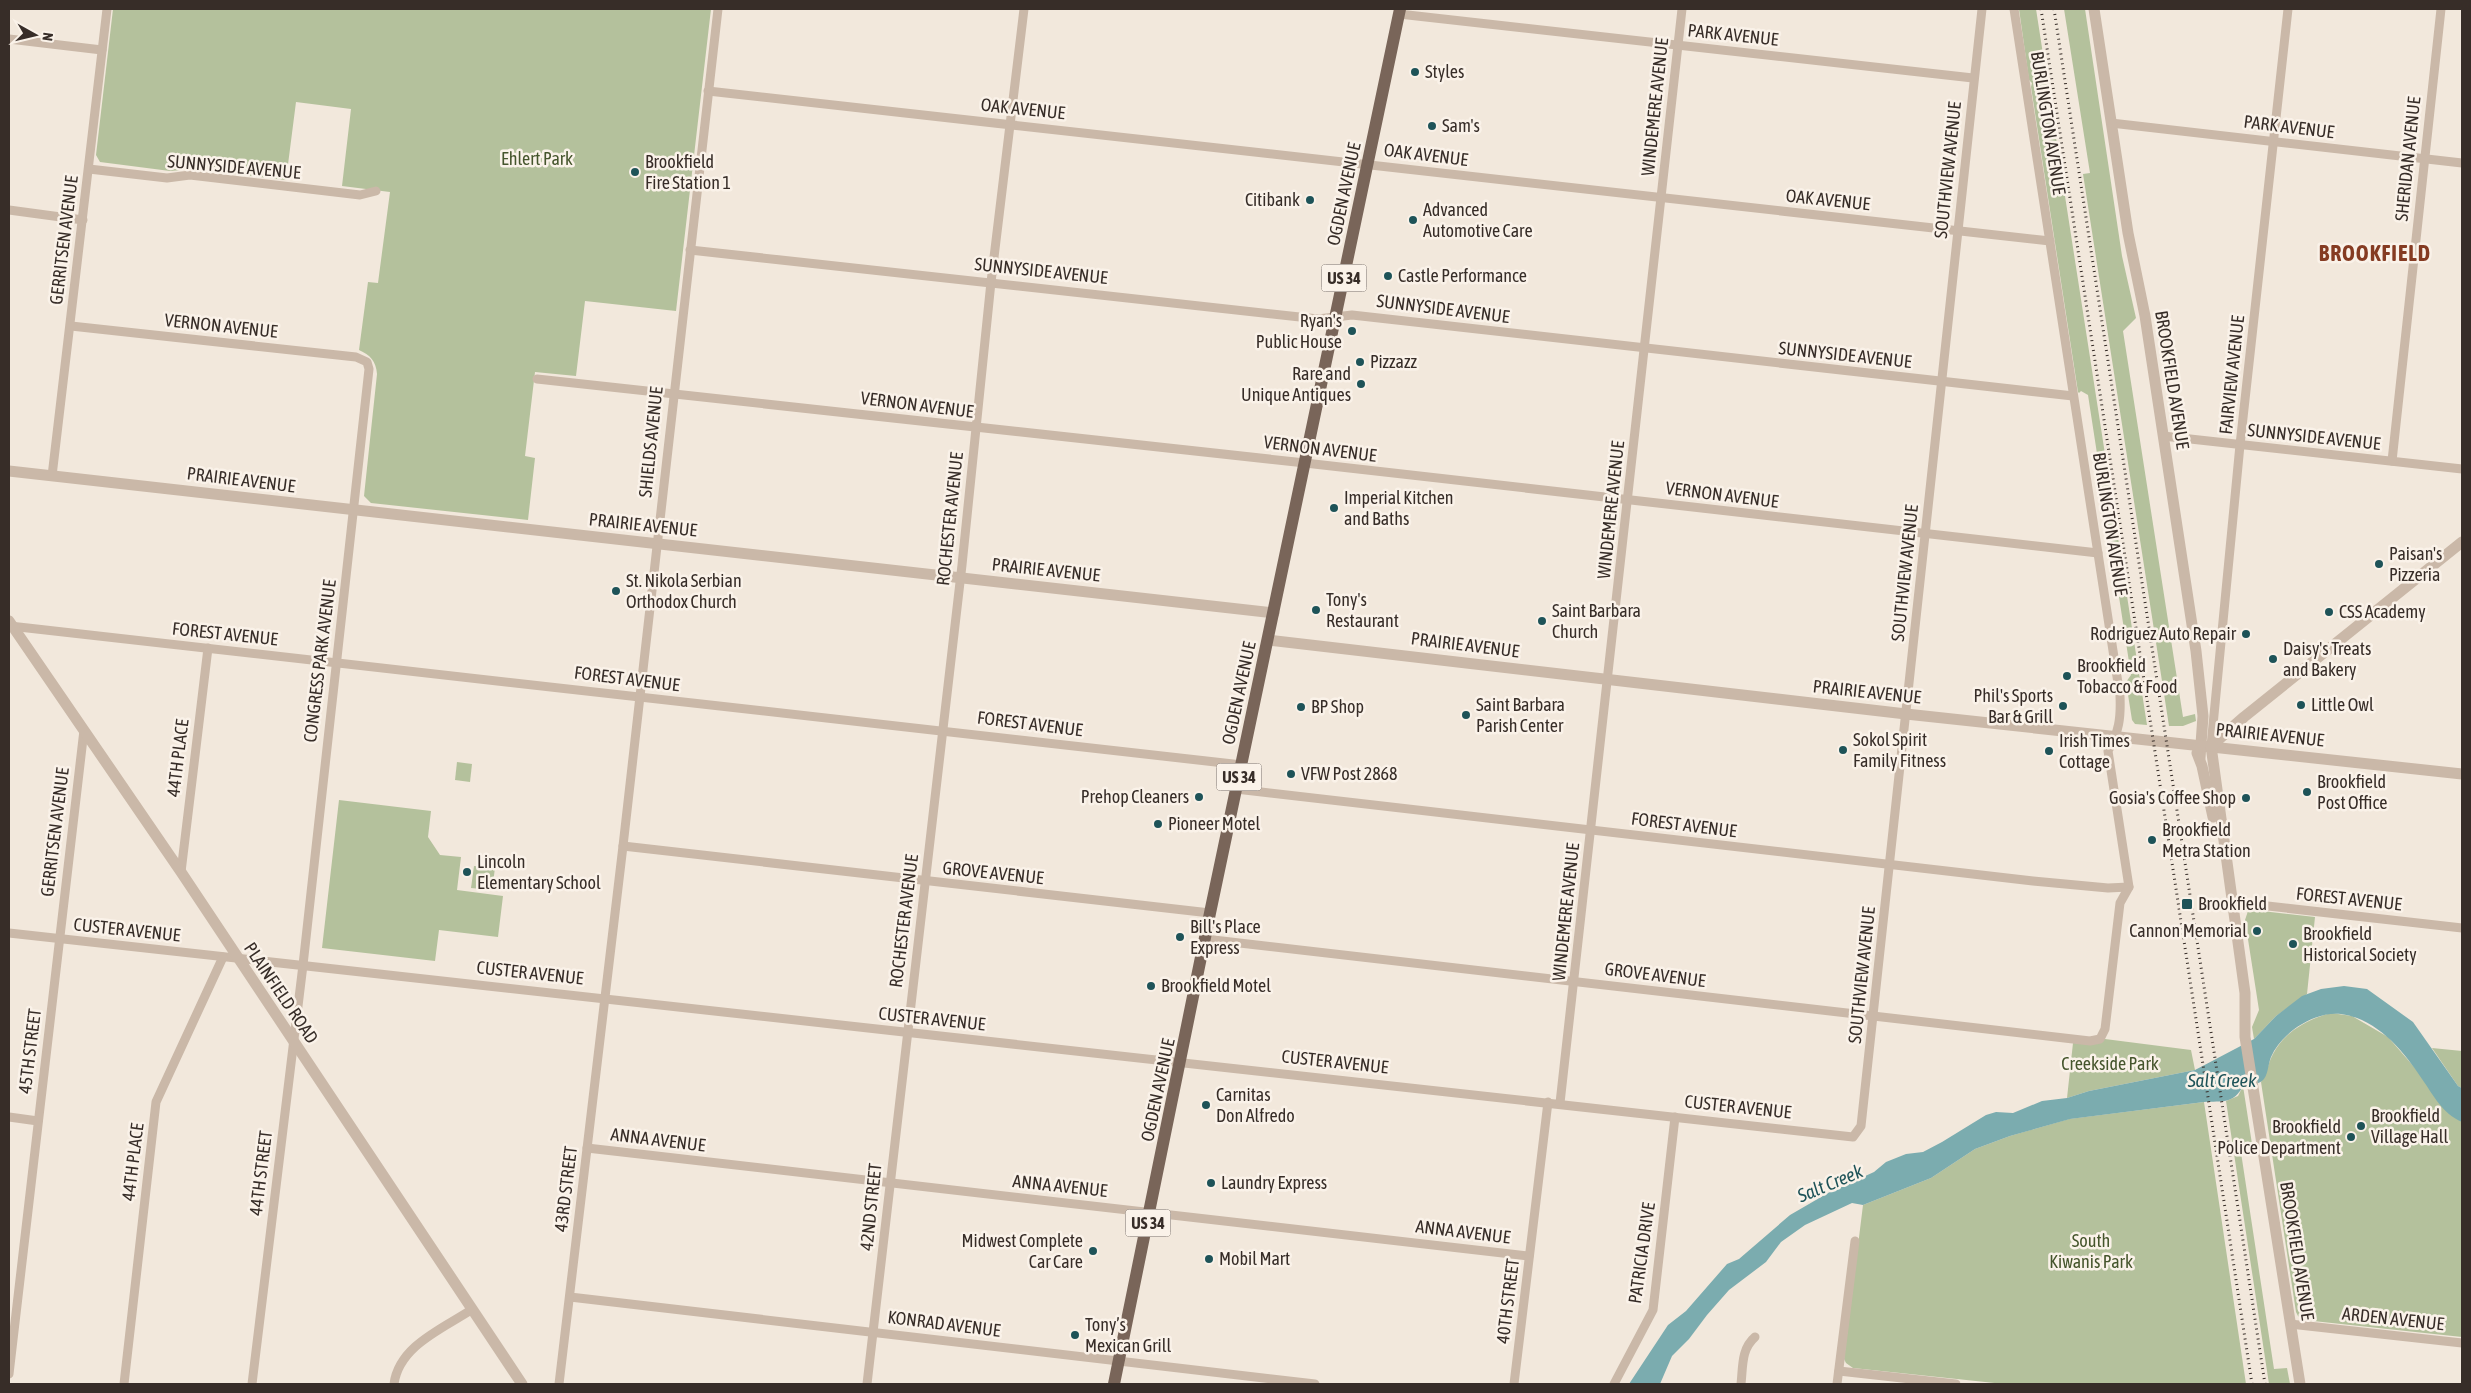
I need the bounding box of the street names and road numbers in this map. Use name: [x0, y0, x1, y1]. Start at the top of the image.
street label: PARK AVENUE: [1687, 19, 1780, 50]
street label: WINDEMERE AVENUE: [1637, 37, 1672, 177]
street label: BURLINGTON AVENUE: [2027, 50, 2070, 196]
street label: OAK AVENUE: [980, 94, 1066, 123]
street label: SHERIDAN AVENUE: [2391, 95, 2425, 222]
street label: SOUTHVIEW AVENUE: [1930, 100, 1965, 239]
street label: PARK AVENUE: [2243, 111, 2336, 143]
street label: OAK AVENUE: [1383, 139, 1470, 170]
street label: OGDEN AVENUE: [1322, 140, 1365, 247]
street label: SUNNYSIDE AVENUE: [167, 150, 302, 183]
street label: GERRITSEN AVENUE: [45, 174, 82, 306]
street label: OAK AVENUE: [1785, 185, 1871, 214]
street label: SUNNYSIDE AVENUE: [973, 253, 1109, 288]
road number: US 34: [1322, 264, 1366, 292]
street label: SUNNYSIDE AVENUE: [1375, 290, 1511, 327]
street label: VERNON AVENUE: [163, 309, 279, 342]
street label: BROOKFIELD AVENUE: [2151, 309, 2194, 451]
street label: FAIRVIEW AVENUE: [2215, 314, 2248, 436]
street label: SUNNYSIDE AVENUE: [1777, 337, 1913, 372]
street label: SHIELDS AVENUE: [634, 385, 667, 498]
street label: VERNON AVENUE: [859, 387, 975, 422]
street label: SUNNYSIDE AVENUE: [2246, 419, 2382, 454]
street label: VERNON AVENUE: [1262, 431, 1378, 466]
street label: WINDEMERE AVENUE: [1593, 440, 1628, 580]
street label: ROCHESTER AVENUE: [932, 451, 967, 587]
street label: BURLINGTON AVENUE: [2089, 451, 2132, 597]
street label: PRAIRIE AVENUE: [186, 462, 297, 497]
street label: VERNON AVENUE: [1664, 477, 1780, 512]
street label: SOUTHVIEW AVENUE: [1887, 503, 1922, 642]
street label: PRAIRIE AVENUE: [588, 508, 699, 541]
street label: PRAIRIE AVENUE: [991, 553, 1102, 586]
street label: CONGRESS PARK AVENUE: [299, 578, 340, 743]
street label: FOREST AVENUE: [171, 618, 279, 650]
street label: PRAIRIE AVENUE: [1410, 627, 1521, 662]
street label: OGDEN AVENUE: [1217, 639, 1260, 746]
street label: FOREST AVENUE: [573, 662, 681, 695]
street label: PRAIRIE AVENUE: [1812, 675, 1923, 708]
street label: FOREST AVENUE: [976, 707, 1084, 740]
street label: 44TH PLACE: [162, 718, 193, 798]
street label: PRAIRIE AVENUE: [2215, 718, 2326, 751]
road number: US 34: [1216, 764, 1262, 790]
street label: GERRITSEN AVENUE: [36, 766, 73, 898]
street label: FOREST AVENUE: [1630, 808, 1738, 841]
street label: WINDEMERE AVENUE: [1548, 842, 1583, 982]
street label: ROCHESTER AVENUE: [885, 853, 922, 989]
street label: GROVE AVENUE: [941, 857, 1045, 888]
street label: FOREST AVENUE: [2295, 883, 2403, 915]
street label: SOUTHVIEW AVENUE: [1844, 905, 1879, 1044]
street label: CUSTER AVENUE: [73, 913, 182, 946]
street label: PLAINFIELD ROAD: [240, 938, 323, 1047]
street label: CUSTER AVENUE: [476, 956, 585, 989]
street label: GROVE AVENUE: [1603, 958, 1707, 991]
street label: CUSTER AVENUE: [878, 1002, 987, 1035]
street label: 45TH STREET: [14, 1007, 45, 1095]
street label: OGDEN AVENUE: [1136, 1036, 1179, 1143]
street label: CUSTER AVENUE: [1281, 1045, 1390, 1078]
street label: CUSTER AVENUE: [1684, 1090, 1793, 1123]
street label: 44TH PLACE: [117, 1122, 148, 1202]
street label: ANNA AVENUE: [610, 1123, 707, 1156]
street label: 44TH STREET: [245, 1129, 276, 1217]
street label: 43RD STREET: [550, 1145, 581, 1233]
street label: 42ND STREET: [855, 1162, 886, 1252]
street label: ANNA AVENUE: [1012, 1170, 1109, 1201]
street label: BROOKFIELD AVENUE: [2276, 1180, 2319, 1322]
street label: PATRICIA DRIVE: [1624, 1201, 1659, 1305]
road number: US 34: [1126, 1210, 1170, 1236]
street label: ANNA AVENUE: [1415, 1215, 1512, 1248]
street label: 40TH STREET: [1492, 1257, 1523, 1345]
street label: ARDEN AVENUE: [2341, 1303, 2445, 1334]
street label: KONRAD AVENUE: [886, 1306, 1002, 1341]

